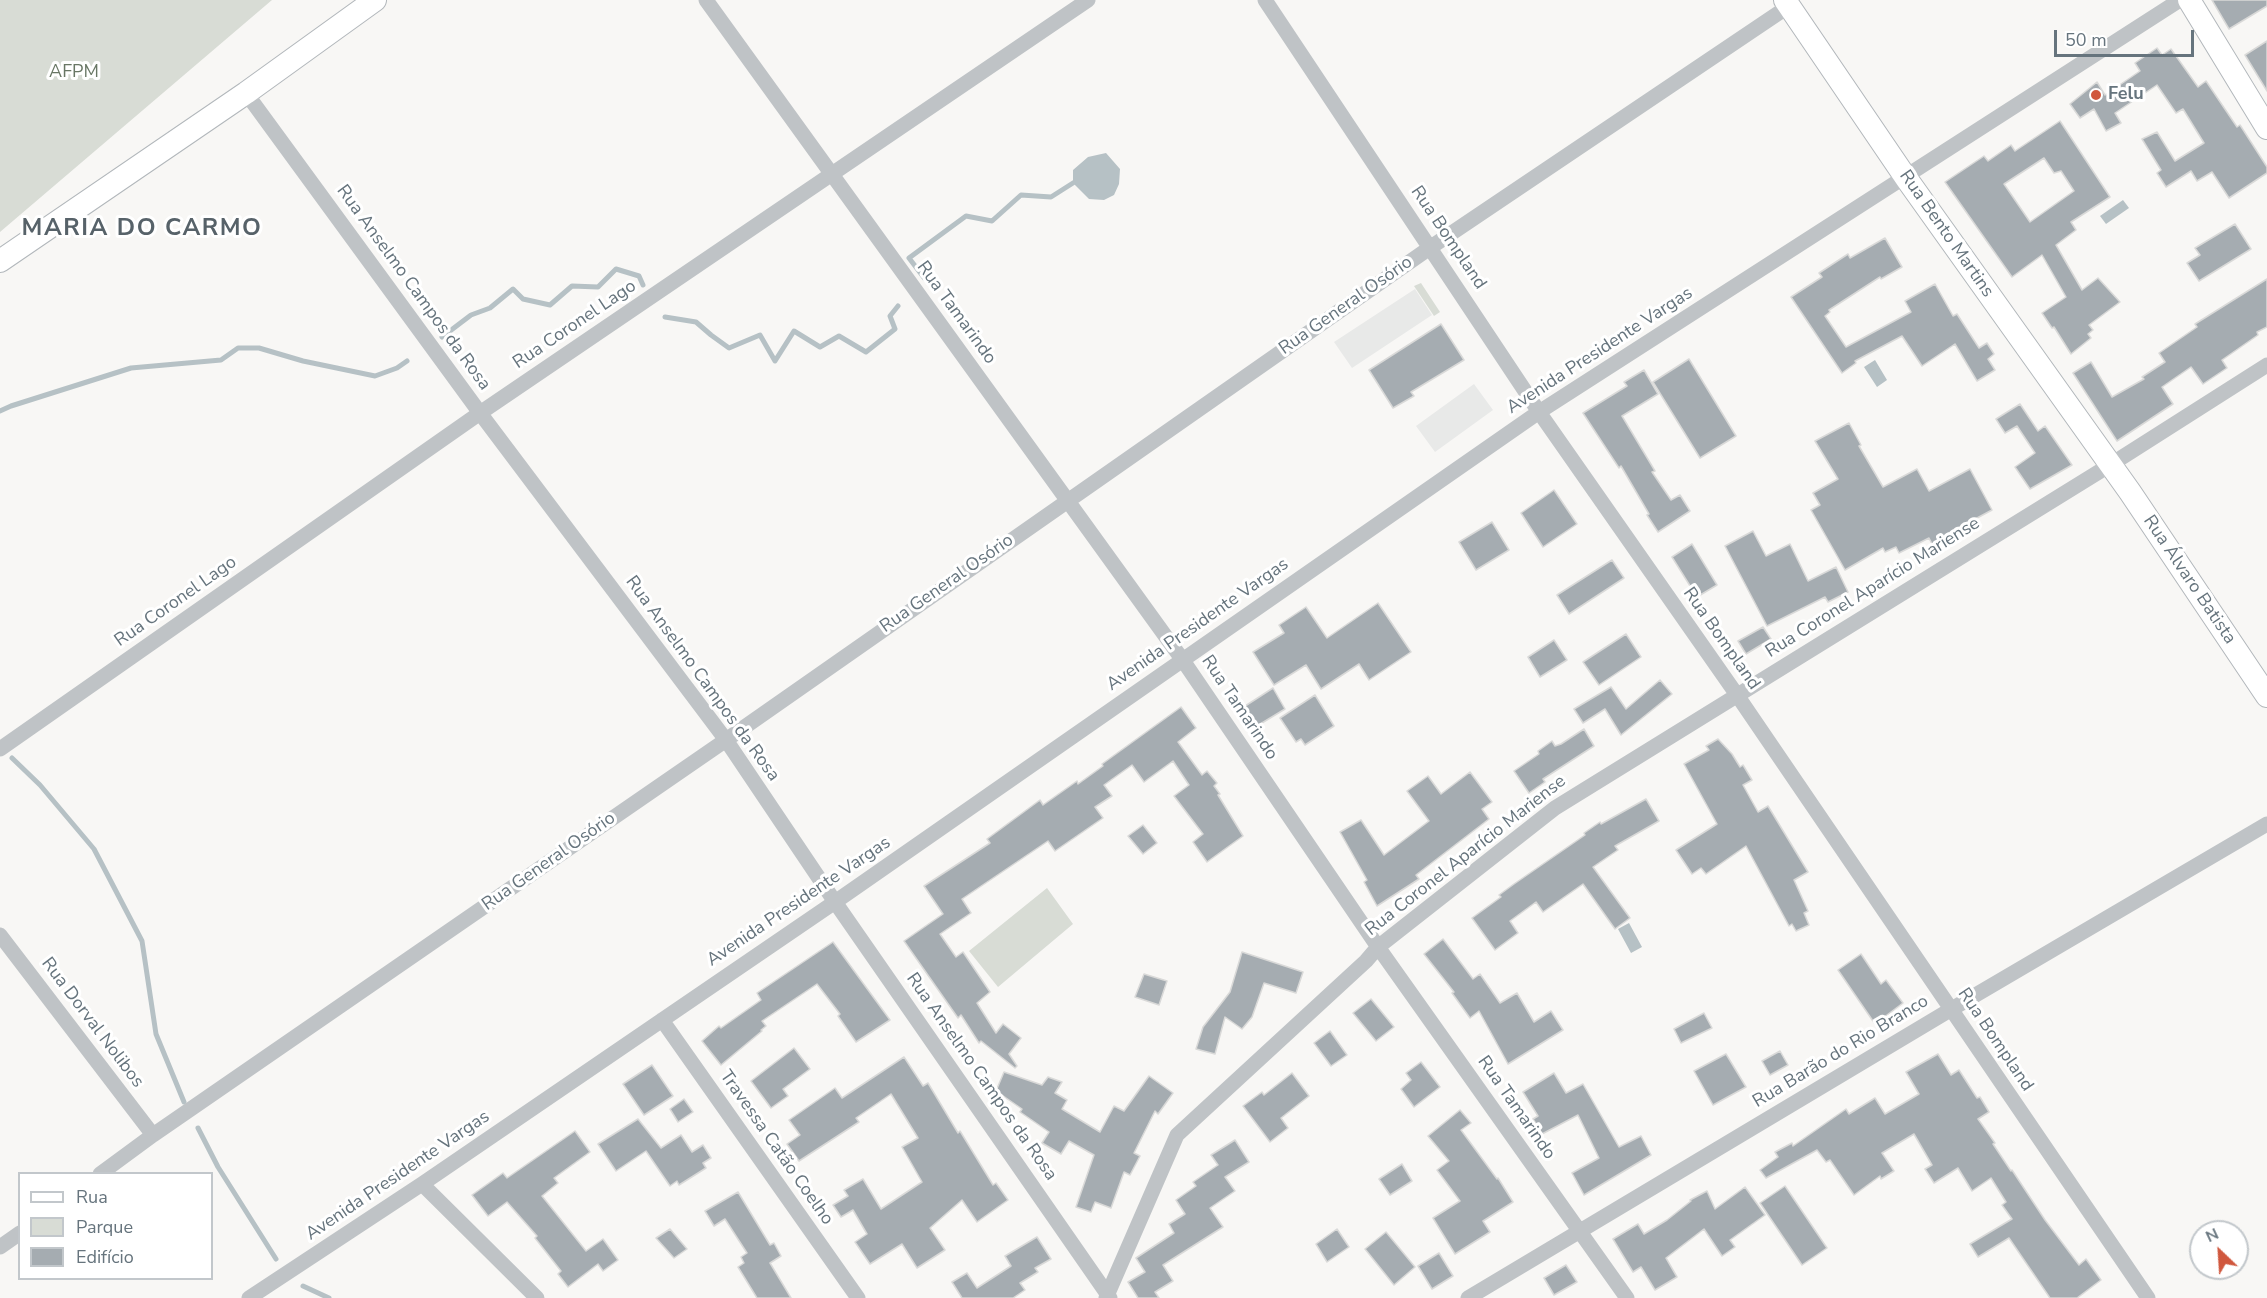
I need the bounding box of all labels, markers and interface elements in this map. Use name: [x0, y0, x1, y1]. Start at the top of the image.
scale bar: [2057, 18, 2196, 56]
text: 50 m: [2065, 28, 2107, 52]
park label: AFPM: [49, 62, 99, 84]
place label: Felu: [2108, 84, 2144, 106]
marker: Felu: [2089, 88, 2103, 102]
street label: Rua Bento Martins: [1894, 166, 1998, 302]
street label: Rua Anselmo Campos da Rosa: [331, 181, 495, 395]
street label: Rua Bompland: [1406, 182, 1490, 294]
district label: MARIA DO CARMO: [22, 215, 262, 243]
street label: Rua General Osório: [1275, 252, 1417, 360]
street label: Rua Tamarindo: [912, 257, 1000, 369]
street label: Rua Coronel Lago: [509, 276, 641, 374]
street label: Avenida Presidente Vargas: [1503, 283, 1697, 419]
street label: Rua Álvaro Batista: [2138, 511, 2240, 649]
street label: Rua Coronel Aparício Mariense: [1762, 513, 1984, 663]
street label: Rua General Osório: [876, 530, 1018, 638]
street label: Rua Coronel Lago: [111, 552, 241, 652]
street label: Avenida Presidente Vargas: [1103, 554, 1293, 696]
street label: Rua Anselmo Campos da Rosa: [620, 572, 784, 786]
street label: Rua Bompland: [1678, 584, 1764, 694]
street label: Rua Tamarindo: [1196, 652, 1282, 764]
street label: Rua Coronel Aparício Mariense: [1361, 771, 1571, 941]
street label: Rua General Osório: [478, 808, 620, 916]
street label: Avenida Presidente Vargas: [703, 832, 895, 972]
street label: Rua Dorval Nolibos: [36, 954, 148, 1092]
street label: Rua Anselmo Campos da Rosa: [901, 969, 1061, 1185]
street label: Rua Bompland: [1953, 984, 2037, 1096]
street label: Rua Barão do Rio Branco: [1749, 991, 1933, 1113]
street label: Rua Tamarindo: [1472, 1052, 1560, 1164]
street label: Travessa Catão Coelho: [714, 1066, 838, 1230]
street label: Avenida Presidente Vargas: [302, 1106, 494, 1246]
legend: [18, 1172, 213, 1280]
text: Rua: [76, 1185, 108, 1209]
text: Parque: [76, 1215, 133, 1239]
north arrow: [2189, 1220, 2249, 1280]
text: N: [2202, 1223, 2222, 1248]
text: Edifício: [76, 1245, 134, 1269]

